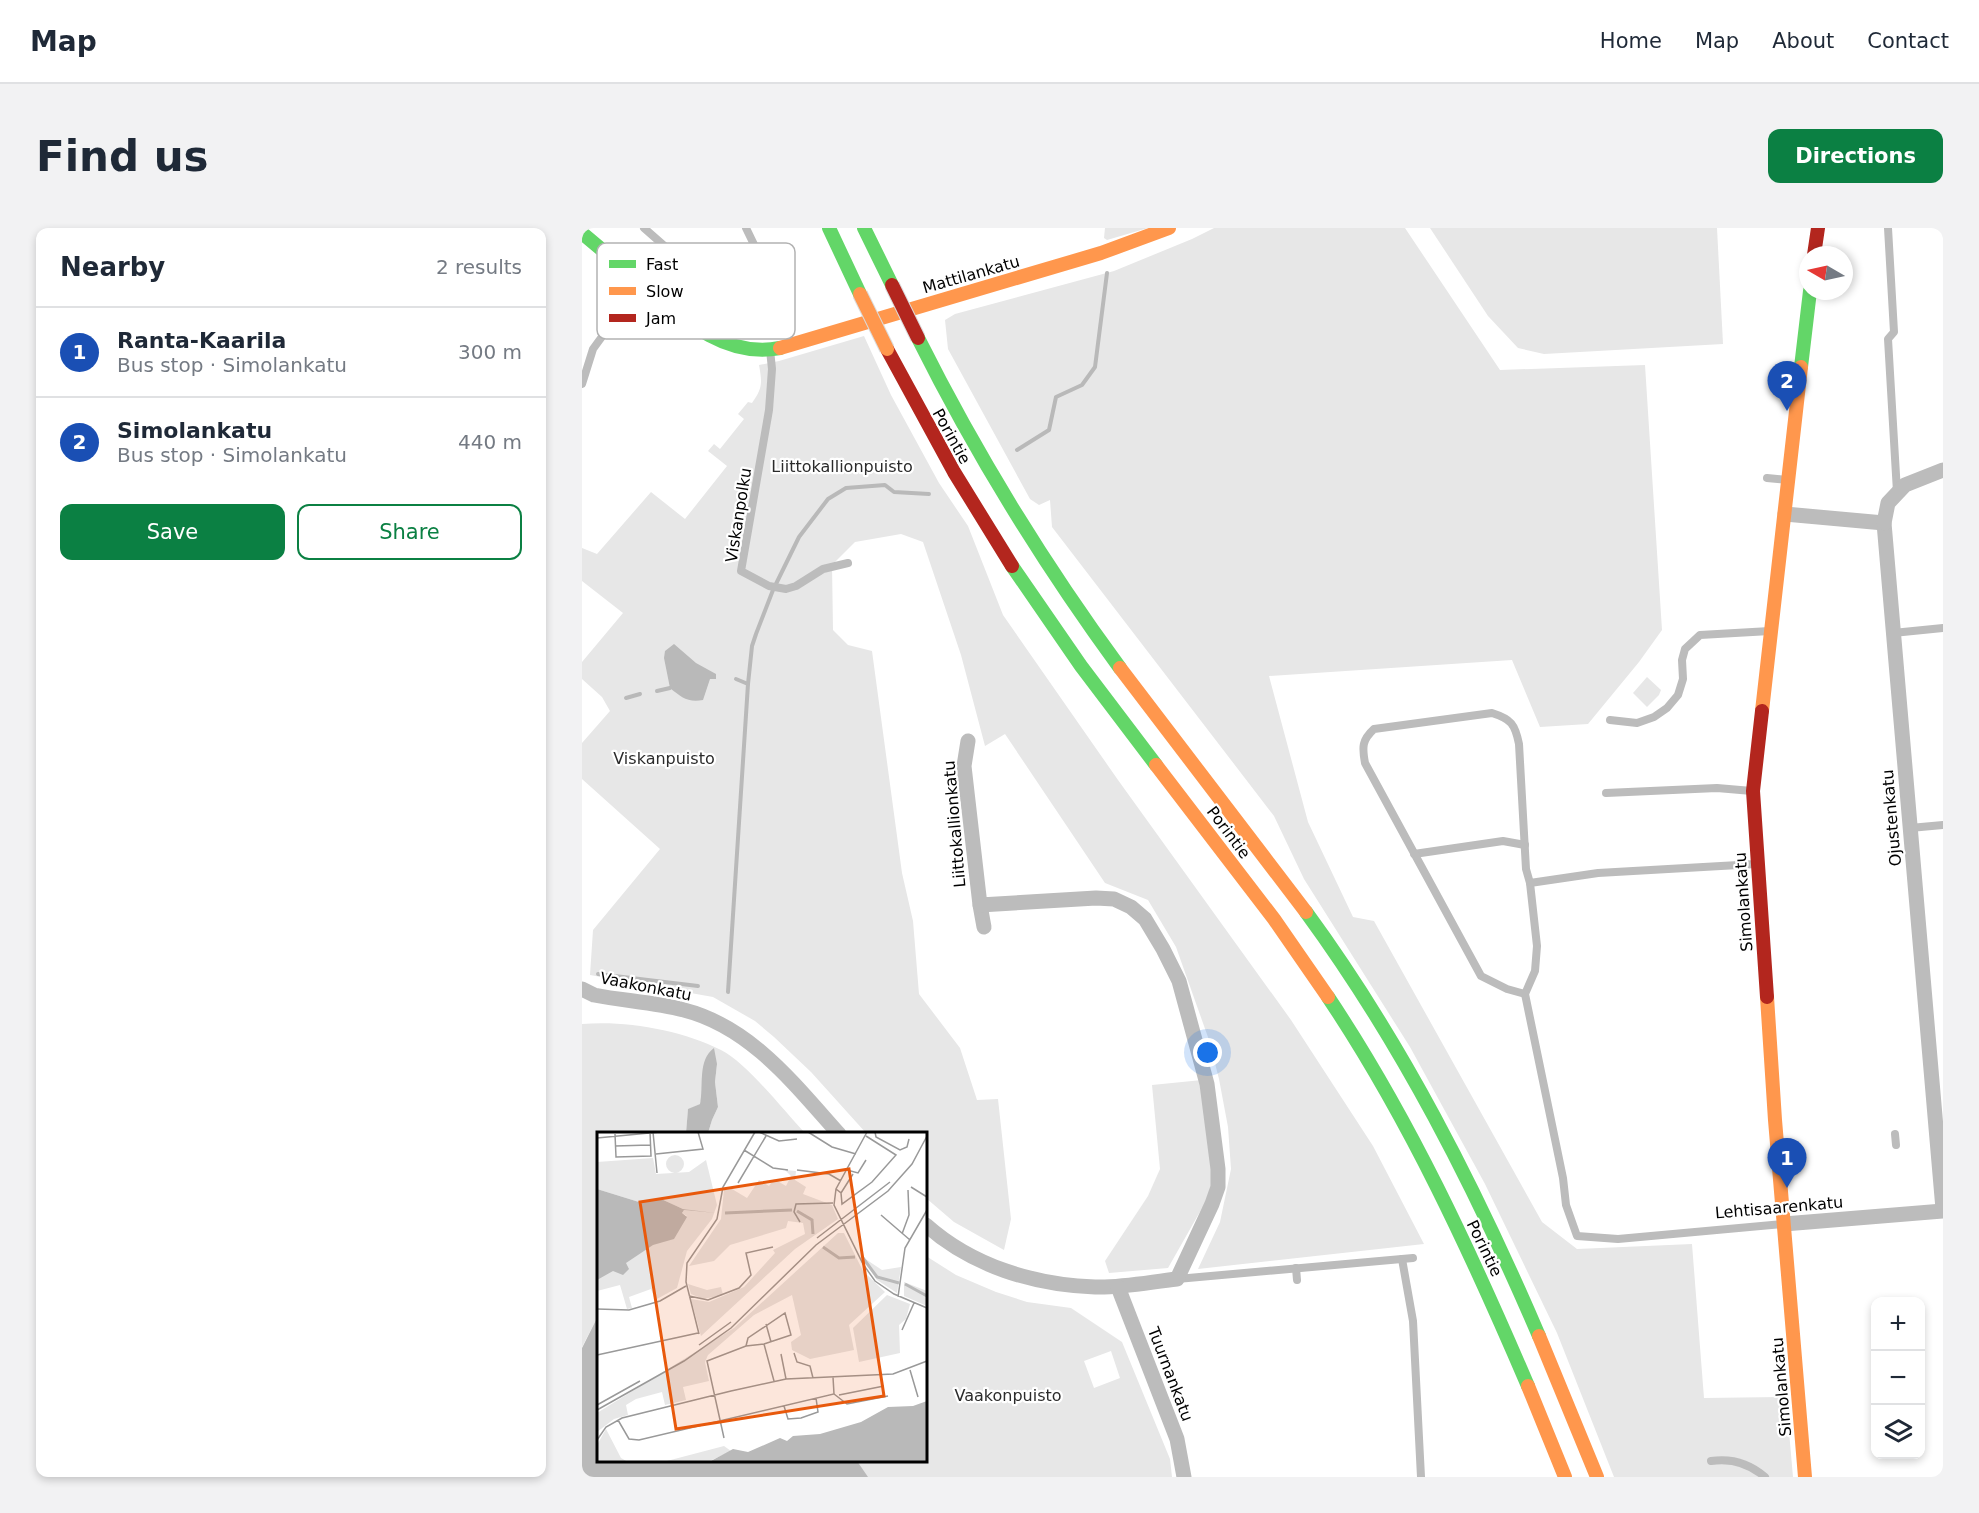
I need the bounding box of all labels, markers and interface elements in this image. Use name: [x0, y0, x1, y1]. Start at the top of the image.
text: Map: [30, 25, 97, 58]
text: Home: [1600, 29, 1662, 53]
text: Map: [1695, 29, 1739, 53]
text: About: [1772, 29, 1834, 53]
text: Contact: [1867, 29, 1949, 53]
button: Directions: [1768, 129, 1943, 183]
text: Find us: [36, 132, 209, 181]
legend: [597, 243, 795, 339]
north arrow: [1799, 246, 1853, 300]
text: Nearby: [60, 252, 165, 282]
street label: Mattilankatu: [920, 252, 1022, 297]
text: 2 results: [436, 255, 522, 279]
text: Fast: [646, 255, 678, 274]
text: Slow: [646, 282, 683, 301]
text: Jam: [645, 309, 676, 328]
text: Ranta-Kaarila: [117, 328, 286, 353]
text: 1: [73, 340, 86, 364]
text: 300 m: [458, 340, 522, 364]
text: Bus stop · Simolankatu: [117, 353, 347, 377]
pin: 2: [1768, 362, 1806, 411]
street label: Porintie: [929, 405, 975, 467]
text: Simolankatu: [117, 418, 272, 443]
text: 2: [73, 430, 86, 454]
text: 440 m: [458, 430, 522, 454]
text: Bus stop · Simolankatu: [117, 443, 347, 467]
park label: Liittokallionpuisto: [771, 457, 913, 476]
street label: Viskanpolku: [722, 466, 755, 564]
button: Save: [60, 504, 285, 560]
button: Share: [297, 504, 522, 560]
park label: Viskanpuisto: [613, 749, 715, 768]
street label: Liittokallionkatu: [939, 760, 970, 888]
street label: Ojustenkatu: [1878, 769, 1905, 867]
street label: Porintie: [1203, 802, 1254, 862]
street label: Simolankatu: [1731, 852, 1756, 952]
street label: Vaakonkatu: [598, 968, 693, 1005]
your location: [1193, 1038, 1222, 1067]
inset map: [597, 1132, 927, 1462]
pin: 1: [1768, 1138, 1806, 1188]
street label: Lehtisaarenkatu: [1714, 1192, 1844, 1223]
street label: Porintie: [1463, 1217, 1506, 1280]
map controls: [1871, 1297, 1925, 1459]
button: +: [1871, 1297, 1925, 1351]
street label: Tuurnankatu: [1144, 1324, 1197, 1424]
street label: Simolankatu: [1768, 1337, 1795, 1437]
button: −: [1871, 1351, 1925, 1405]
park label: Vaakonpuisto: [954, 1386, 1062, 1405]
button: layers: [1871, 1405, 1925, 1459]

